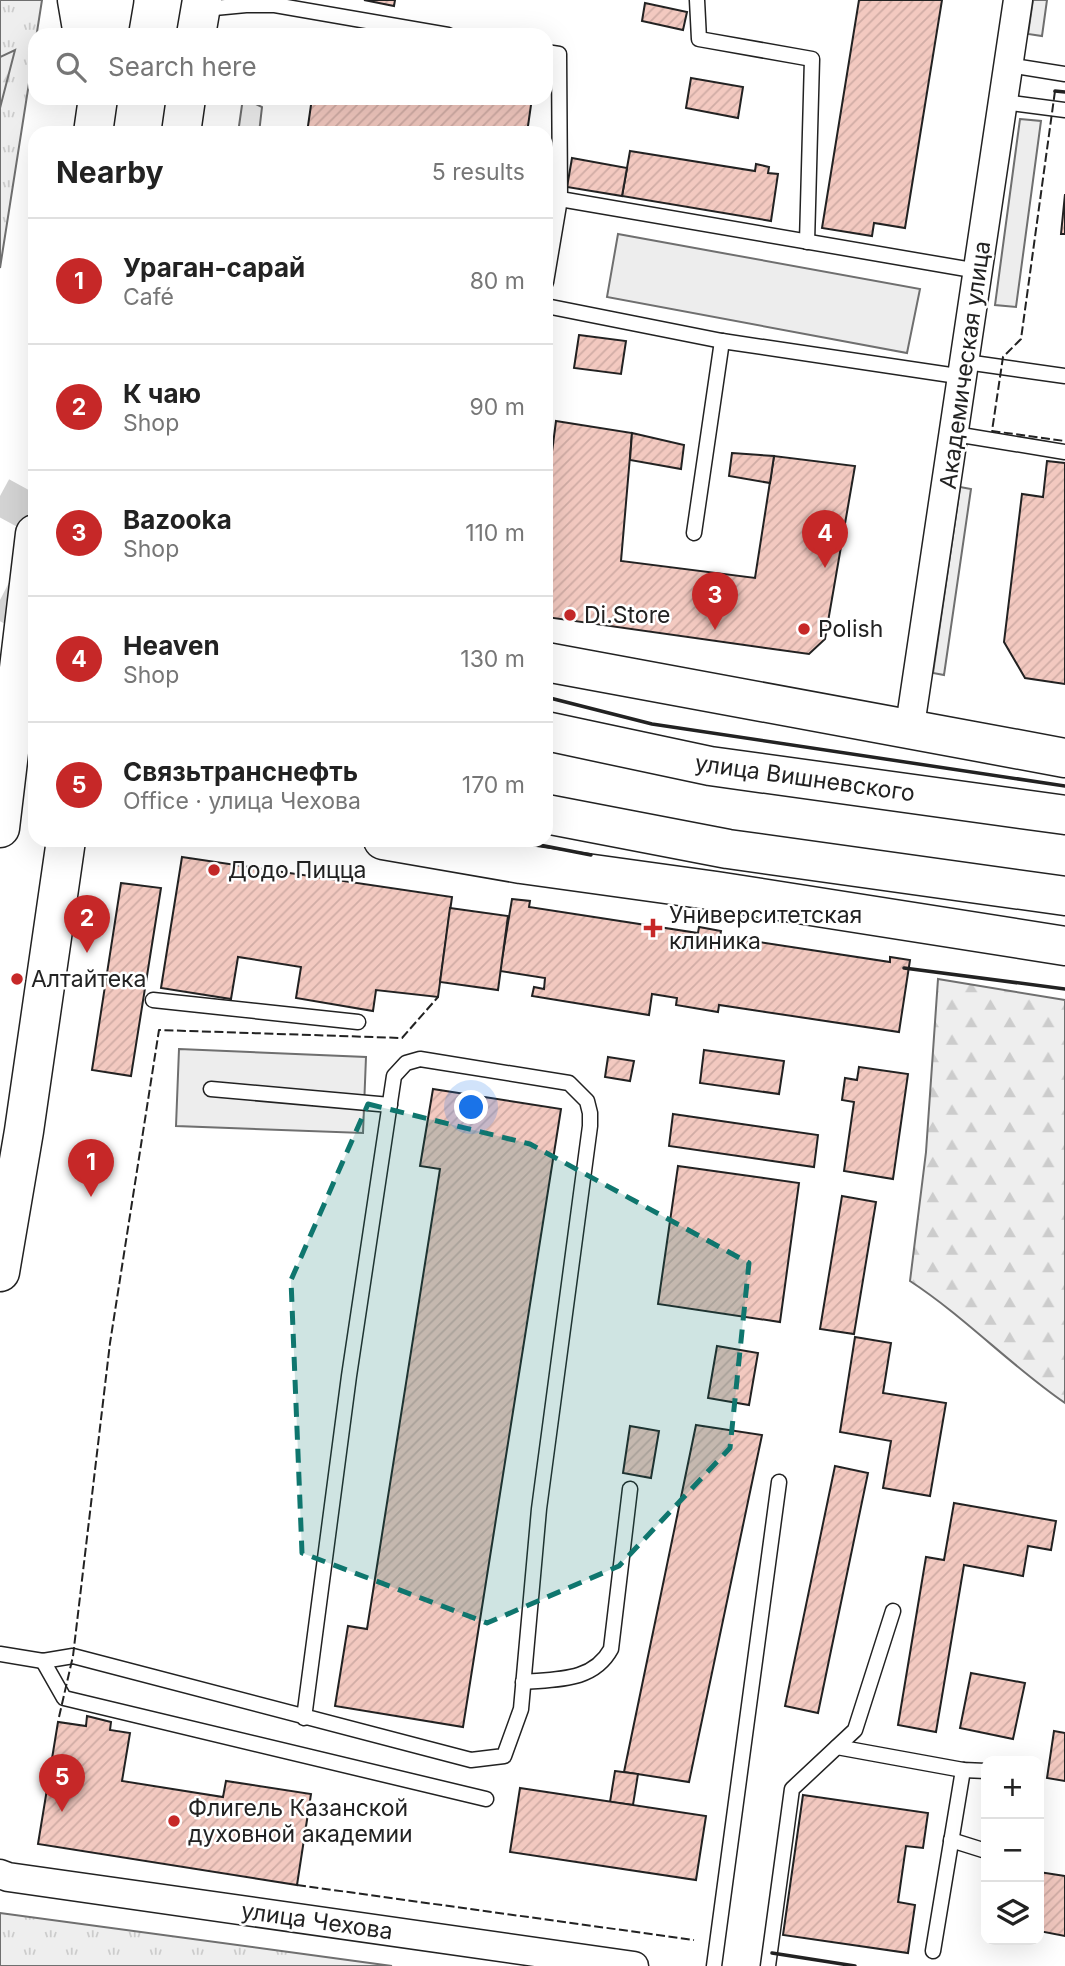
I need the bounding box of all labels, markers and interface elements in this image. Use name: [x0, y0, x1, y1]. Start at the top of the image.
search box: [28, 28, 553, 105]
icon: search: [52, 48, 90, 86]
text: Search here: [108, 51, 257, 82]
text: Nearby: [56, 154, 164, 190]
text: 5 results: [432, 158, 525, 186]
street label: Академическая улица: [934, 239, 996, 491]
text: Ураган-сарай: [123, 252, 305, 283]
text: 1: [74, 267, 84, 295]
text: 80 m: [470, 267, 525, 295]
text: Café: [123, 283, 174, 311]
text: К чаю: [123, 378, 201, 409]
text: 2: [72, 393, 86, 421]
text: 90 m: [470, 393, 525, 421]
text: Shop: [123, 409, 179, 437]
text: Bazooka: [123, 504, 232, 535]
pin: 4: [802, 510, 848, 568]
text: 3: [72, 519, 86, 547]
text: 110 m: [465, 519, 525, 547]
text: Shop: [123, 535, 179, 563]
pin: 3: [692, 572, 738, 630]
place label: Di.Store: [584, 601, 670, 629]
marker: Di.Store: [562, 607, 578, 623]
place label: Polish: [818, 615, 883, 643]
marker: Polish: [796, 621, 812, 637]
text: Heaven: [123, 630, 220, 661]
text: 4: [71, 645, 87, 673]
text: 130 m: [460, 645, 525, 673]
text: Shop: [123, 661, 179, 689]
street label: улица Вишневского: [693, 749, 917, 807]
text: Связьтранснефть: [123, 756, 358, 787]
text: 5: [72, 771, 86, 799]
text: 170 m: [462, 771, 525, 799]
text: Office · улица Чехова: [123, 787, 361, 815]
place label: Додо Пицца: [228, 856, 366, 884]
marker: Додо Пицца: [206, 862, 222, 878]
pin: 2: [64, 895, 110, 953]
place label: Университетская клиника: [669, 901, 862, 955]
marker: Университетская клиника: [643, 918, 663, 938]
place label: Алтайтека: [31, 965, 146, 993]
marker: Алтайтека: [9, 971, 25, 987]
your location: [454, 1090, 488, 1124]
pin: 1: [68, 1139, 114, 1197]
pin: 5: [39, 1754, 85, 1812]
map controls: [981, 1756, 1044, 1945]
button: +: [981, 1756, 1044, 1819]
place label: Флигель Казанской духовной академии: [188, 1794, 413, 1848]
marker: Флигель Казанской духовной академии: [166, 1813, 182, 1829]
button: −: [981, 1819, 1044, 1882]
button: layers: [981, 1882, 1044, 1945]
street label: улица Чехова: [240, 1897, 394, 1945]

